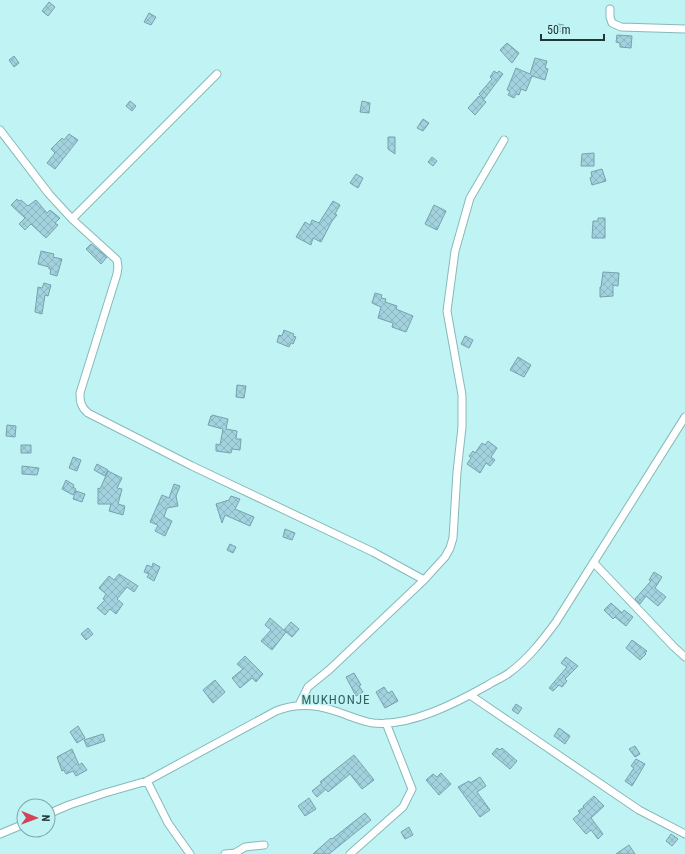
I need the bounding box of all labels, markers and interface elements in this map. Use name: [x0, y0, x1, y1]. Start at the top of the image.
scale bar: [541, 16, 604, 42]
text: 50 m: [547, 23, 571, 37]
district label: MUKHONJE: [302, 692, 370, 707]
north arrow: [16, 798, 56, 838]
text: N: [39, 815, 52, 822]

